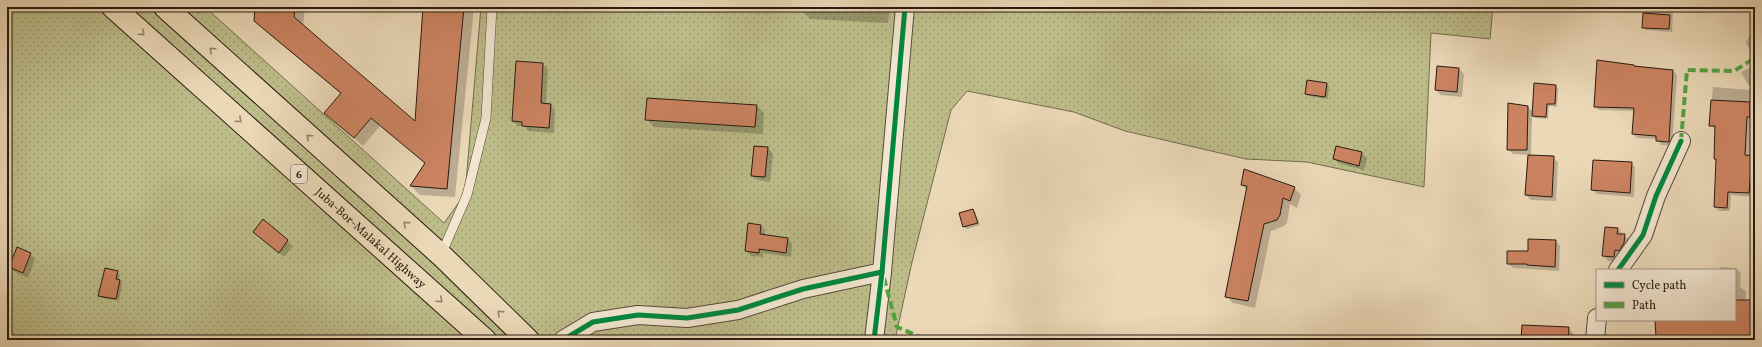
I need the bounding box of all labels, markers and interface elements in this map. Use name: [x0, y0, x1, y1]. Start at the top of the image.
one-way arrow: [138, 28, 145, 35]
one-way arrow: [209, 47, 217, 54]
one-way arrow: [234, 115, 242, 123]
one-way arrow: [306, 134, 314, 141]
road number: 6: [291, 165, 307, 183]
street label: Juba-Bor-Malakal Highway: [311, 185, 429, 293]
one-way arrow: [403, 221, 410, 228]
legend: [1596, 269, 1736, 321]
text: Cycle path: [1632, 278, 1687, 294]
one-way arrow: [435, 295, 443, 303]
text: Path: [1632, 298, 1656, 314]
one-way arrow: [497, 310, 505, 318]

